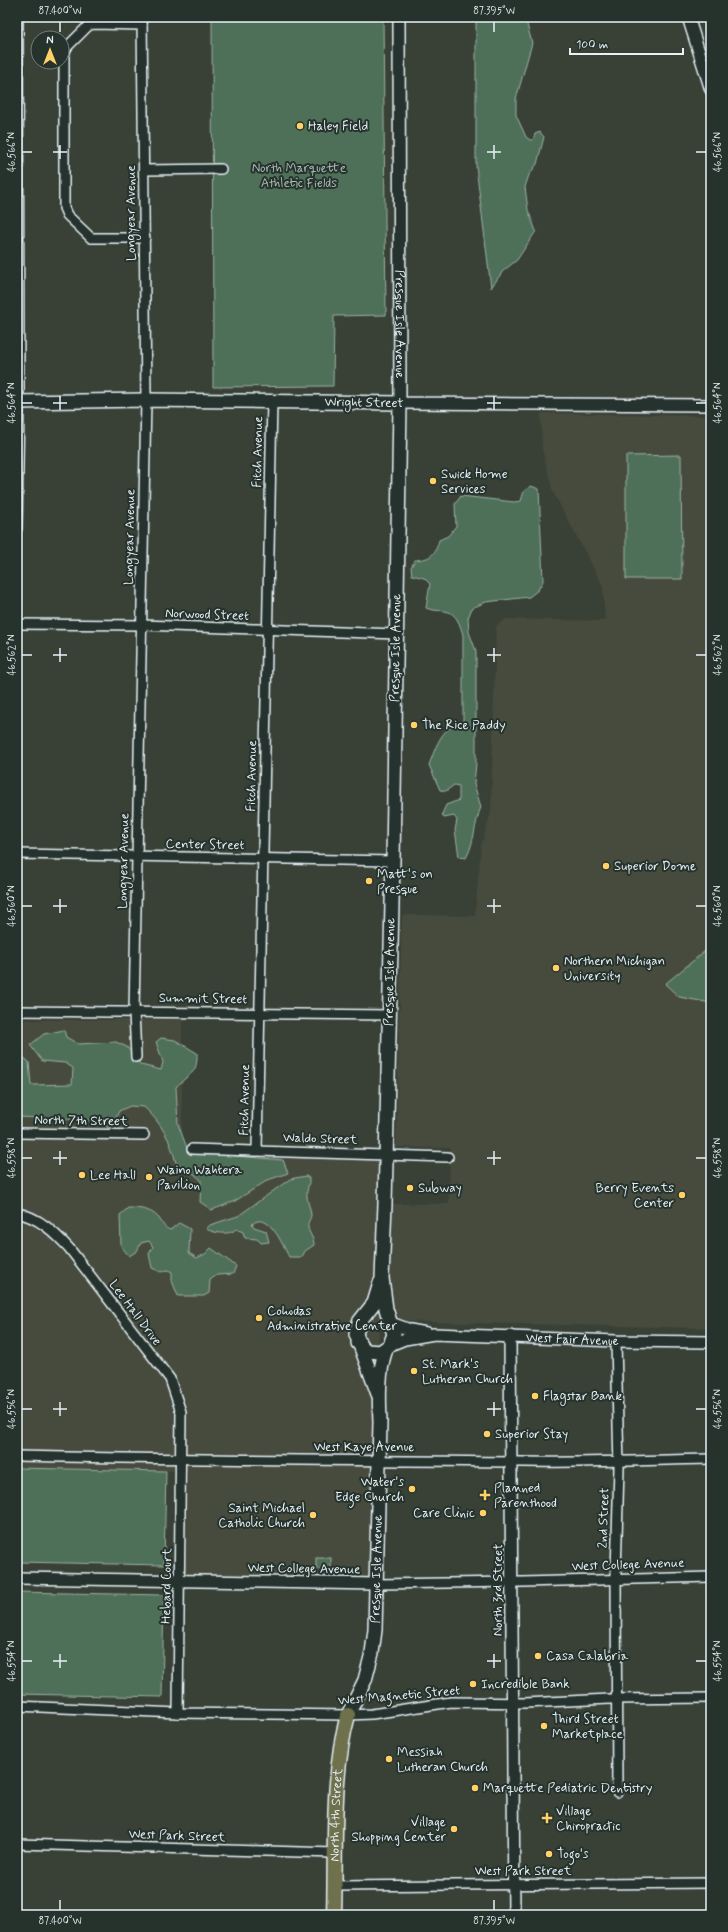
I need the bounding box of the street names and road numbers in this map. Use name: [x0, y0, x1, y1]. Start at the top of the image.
street label: Longyear Avenue: [123, 165, 141, 261]
street label: Presque Isle Avenue: [391, 270, 408, 378]
street label: Wright Street: [324, 394, 404, 413]
street label: Fitch Avenue: [249, 416, 267, 488]
street label: Longyear Avenue: [121, 489, 140, 585]
street label: Presque Isle Avenue: [387, 594, 405, 702]
street label: Norwood Street: [165, 605, 249, 625]
street label: Fitch Avenue: [243, 740, 261, 812]
street label: Longyear Avenue: [115, 813, 134, 909]
street label: Center Street: [165, 836, 245, 854]
street label: Presque Isle Avenue: [381, 918, 399, 1026]
street label: Summit Street: [159, 990, 248, 1008]
street label: Fitch Avenue: [236, 1064, 254, 1136]
street label: North 7th Street: [34, 1112, 128, 1130]
street label: Waldo Street: [282, 1129, 358, 1149]
street label: Lee Hall Drive: [105, 1277, 165, 1349]
street label: West Fair Avenue: [526, 1329, 619, 1350]
street label: West Kaye Avenue: [314, 1439, 414, 1456]
street label: 2nd Street: [594, 1487, 614, 1549]
street label: Presque Isle Avenue: [367, 1515, 386, 1624]
street label: North 3rd Street: [490, 1544, 507, 1636]
street label: Hebard Court: [158, 1548, 176, 1624]
street label: West College Avenue: [571, 1555, 685, 1575]
street label: West College Avenue: [247, 1560, 361, 1578]
street label: West Magnetic Street: [337, 1682, 461, 1712]
street label: North 4th Street: [326, 1767, 347, 1862]
street label: West Park Street: [128, 1826, 226, 1846]
street label: West Park Street: [475, 1863, 572, 1880]

